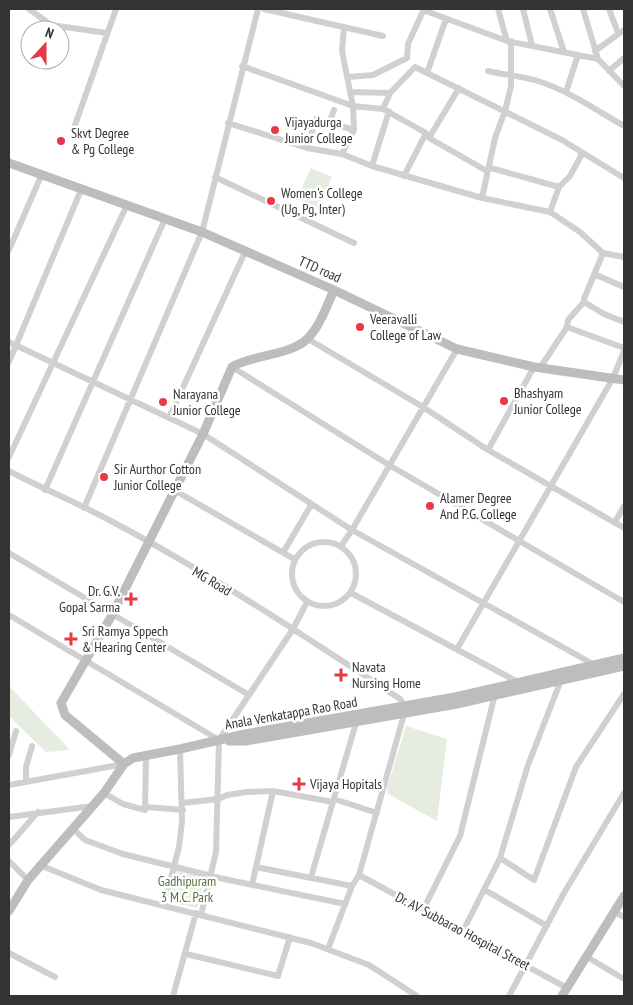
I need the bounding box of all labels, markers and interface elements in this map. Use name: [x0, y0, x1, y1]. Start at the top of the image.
north arrow: [20, 20, 70, 70]
text: N: [43, 23, 56, 43]
place label: Vijayadurga Junior College: [284, 113, 353, 147]
place label: Skvt Degree & Pg College: [71, 124, 134, 158]
marker: Vijayadurga Junior College: [269, 124, 281, 136]
marker: Skvt Degree & Pg College: [55, 135, 67, 147]
place label: Women's College (Ug, Pg, Inter): [281, 184, 363, 218]
marker: Women's College (Ug, Pg, Inter): [265, 195, 277, 207]
street label: TTD road: [296, 252, 344, 286]
place label: Veeravalli College of Law: [369, 310, 442, 344]
marker: Veeravalli College of Law: [354, 321, 366, 333]
place label: Bhashyam Junior College: [513, 384, 582, 418]
place label: Narayana Junior College: [172, 385, 241, 419]
marker: Bhashyam Junior College: [498, 395, 510, 407]
marker: Narayana Junior College: [157, 396, 169, 408]
place label: Sir Aurthor Cotton Junior College: [113, 460, 201, 494]
marker: Sir Aurthor Cotton Junior College: [98, 471, 110, 483]
place label: Alamer Degree And P.G. College: [440, 489, 517, 523]
marker: Alamer Degree And P.G. College: [424, 500, 436, 512]
street label: MG Road: [189, 562, 235, 600]
place label: Dr. G.V. Gopal Sarma: [59, 582, 120, 616]
marker: Dr. G.V. Gopal Sarma: [124, 592, 138, 606]
place label: Sri Ramya Sppech & Hearing Center: [82, 622, 168, 656]
marker: Sri Ramya Sppech & Hearing Center: [64, 632, 78, 646]
place label: Navata Nursing Home: [352, 658, 421, 692]
marker: Navata Nursing Home: [334, 668, 348, 682]
street label: Anala Venkatappa Rao Road: [223, 692, 359, 734]
place label: Vijaya Hopitals: [309, 775, 382, 793]
marker: Vijaya Hopitals: [292, 777, 306, 791]
park label: Gadhipuram 3 M.C. Park: [158, 872, 216, 906]
street label: Dr. AV Subbarao Hospital Street: [392, 888, 534, 974]

